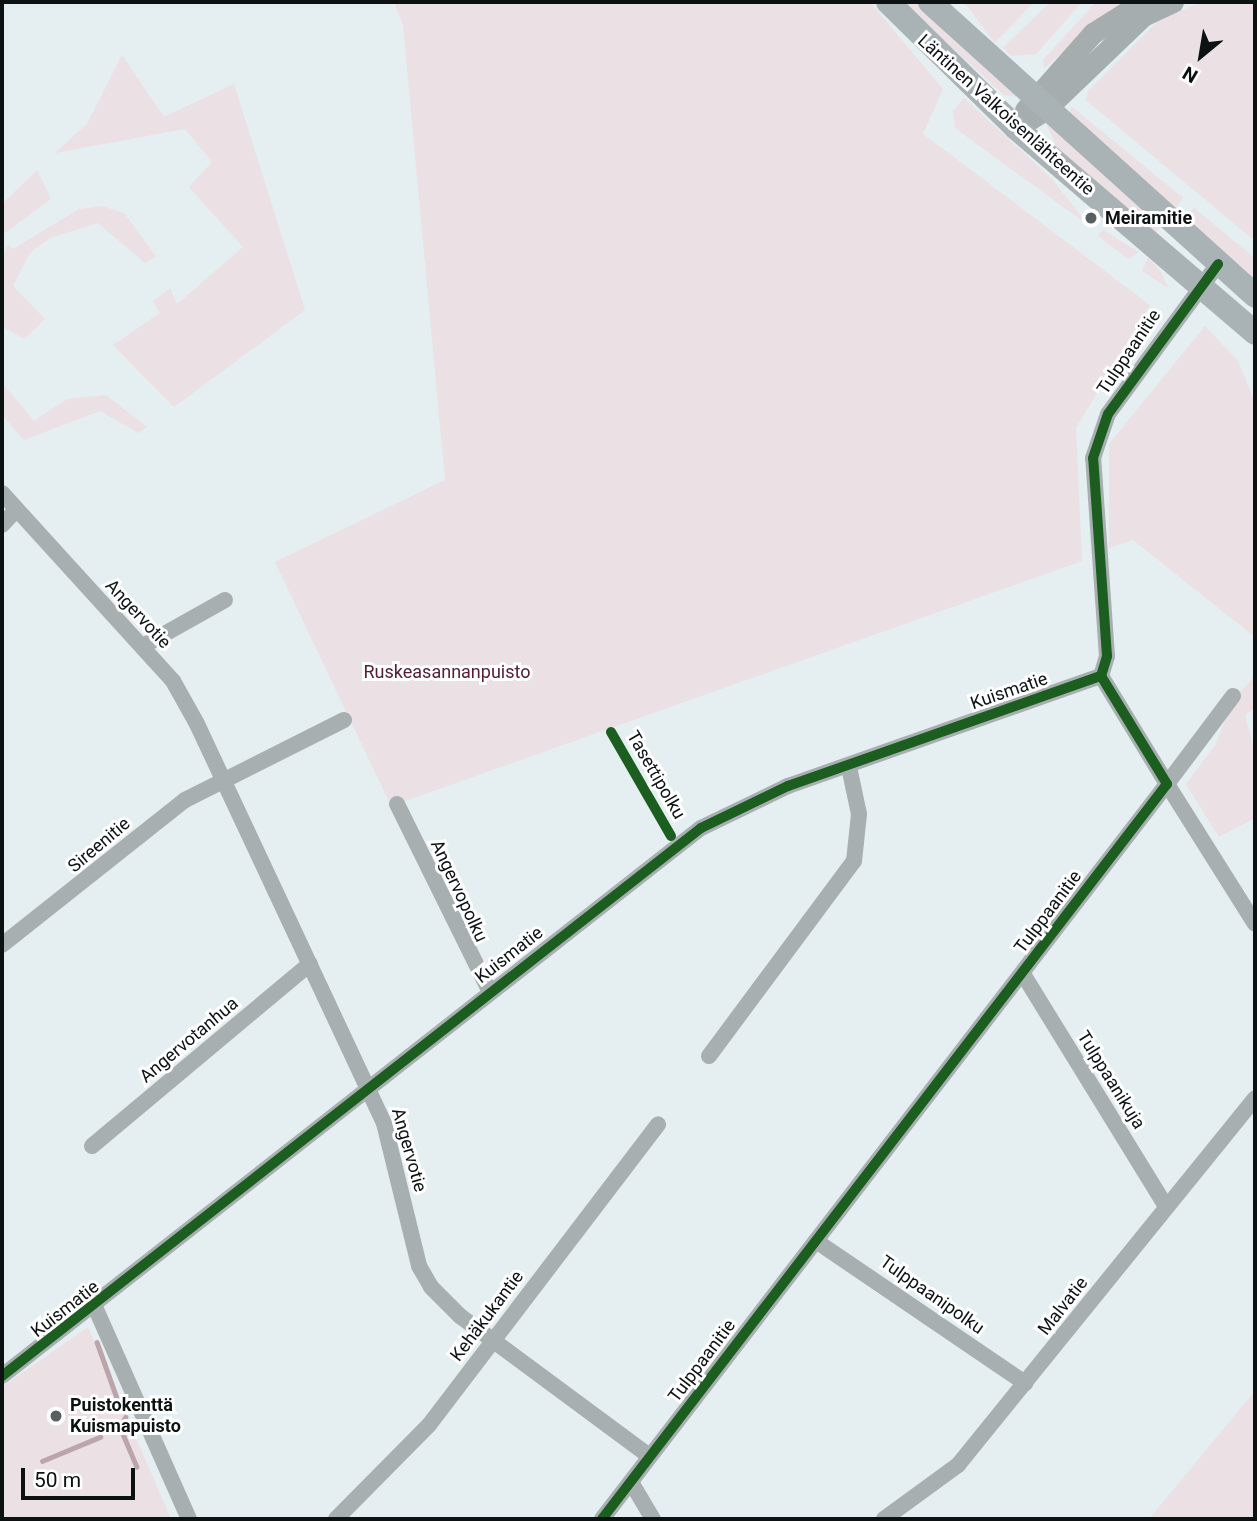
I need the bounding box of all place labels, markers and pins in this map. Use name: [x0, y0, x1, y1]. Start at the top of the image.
place label: Meiramitie: [1105, 207, 1192, 229]
marker: Meiramitie: [1083, 210, 1099, 226]
place label: Puistokenttä Kuismapuisto: [70, 1395, 181, 1438]
marker: Puistokenttä Kuismapuisto: [48, 1408, 64, 1424]

